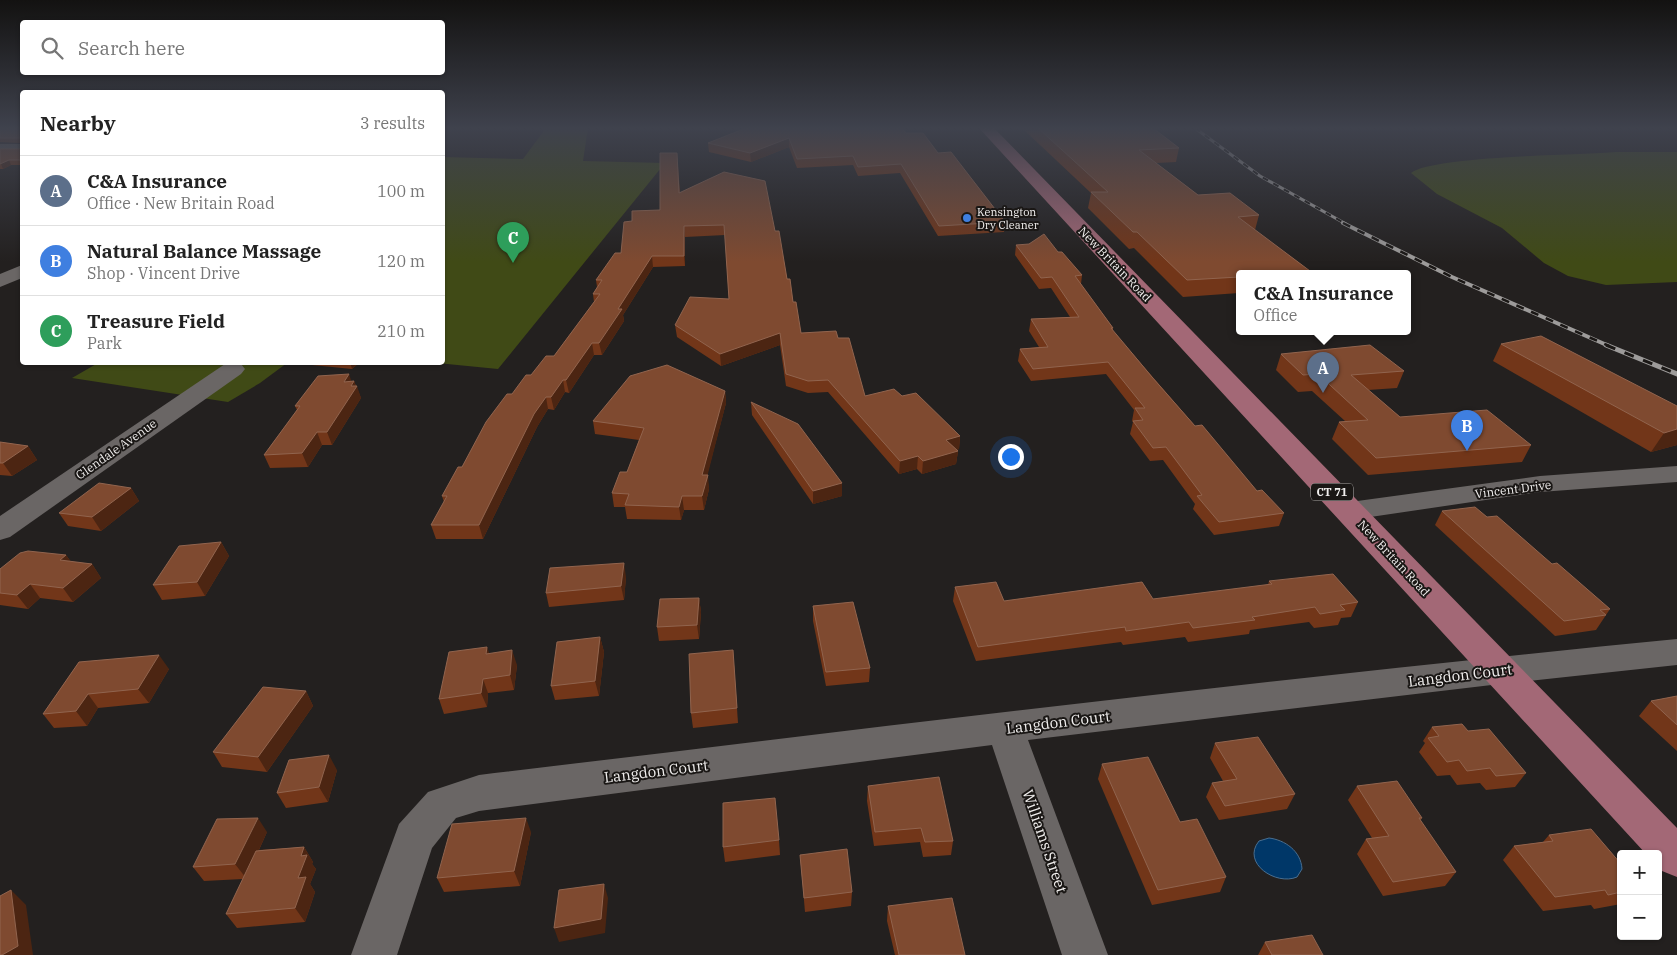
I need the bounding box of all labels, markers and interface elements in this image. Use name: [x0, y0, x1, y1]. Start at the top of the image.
search box: [20, 20, 445, 75]
icon: search: [38, 34, 66, 62]
text: Search here: [78, 36, 185, 60]
text: Nearby: [40, 109, 116, 137]
text: 3 results: [360, 113, 425, 133]
text: C&A Insurance: [87, 169, 227, 193]
text: A: [50, 181, 62, 201]
text: 100 m: [377, 181, 425, 201]
text: Office · New Britain Road: [87, 193, 275, 213]
place label: Kensington Dry Cleaner: [977, 205, 1039, 232]
marker: Kensington Dry Cleaner: [961, 212, 973, 224]
pin: C: [497, 222, 529, 263]
street label: New Britain Road: [1075, 223, 1155, 305]
text: Natural Balance Massage: [87, 239, 321, 263]
text: B: [50, 251, 62, 271]
text: 120 m: [377, 251, 425, 271]
text: Shop · Vincent Drive: [87, 263, 240, 283]
popup: [1236, 270, 1411, 335]
text: C&A Insurance: [1254, 281, 1393, 305]
text: Office: [1254, 305, 1297, 325]
text: Treasure Field: [87, 309, 225, 333]
text: C: [51, 321, 61, 341]
text: 210 m: [377, 321, 425, 341]
text: Park: [87, 333, 122, 353]
pin: A: [1307, 352, 1339, 393]
pin: B: [1451, 410, 1483, 451]
street label: Glendale Avenue: [73, 416, 159, 482]
your location: [998, 444, 1024, 470]
street label: Vincent Drive: [1474, 477, 1552, 501]
road number: CT 71: [1311, 484, 1353, 501]
street label: New Britain Road: [1355, 517, 1433, 599]
street label: Langdon Court: [1407, 659, 1513, 691]
street label: Langdon Court: [1005, 706, 1111, 738]
street label: Langdon Court: [603, 755, 709, 787]
street label: Williams Street: [1018, 787, 1072, 895]
map controls: [1617, 850, 1662, 940]
button: +: [1617, 850, 1662, 895]
button: −: [1617, 895, 1662, 940]

